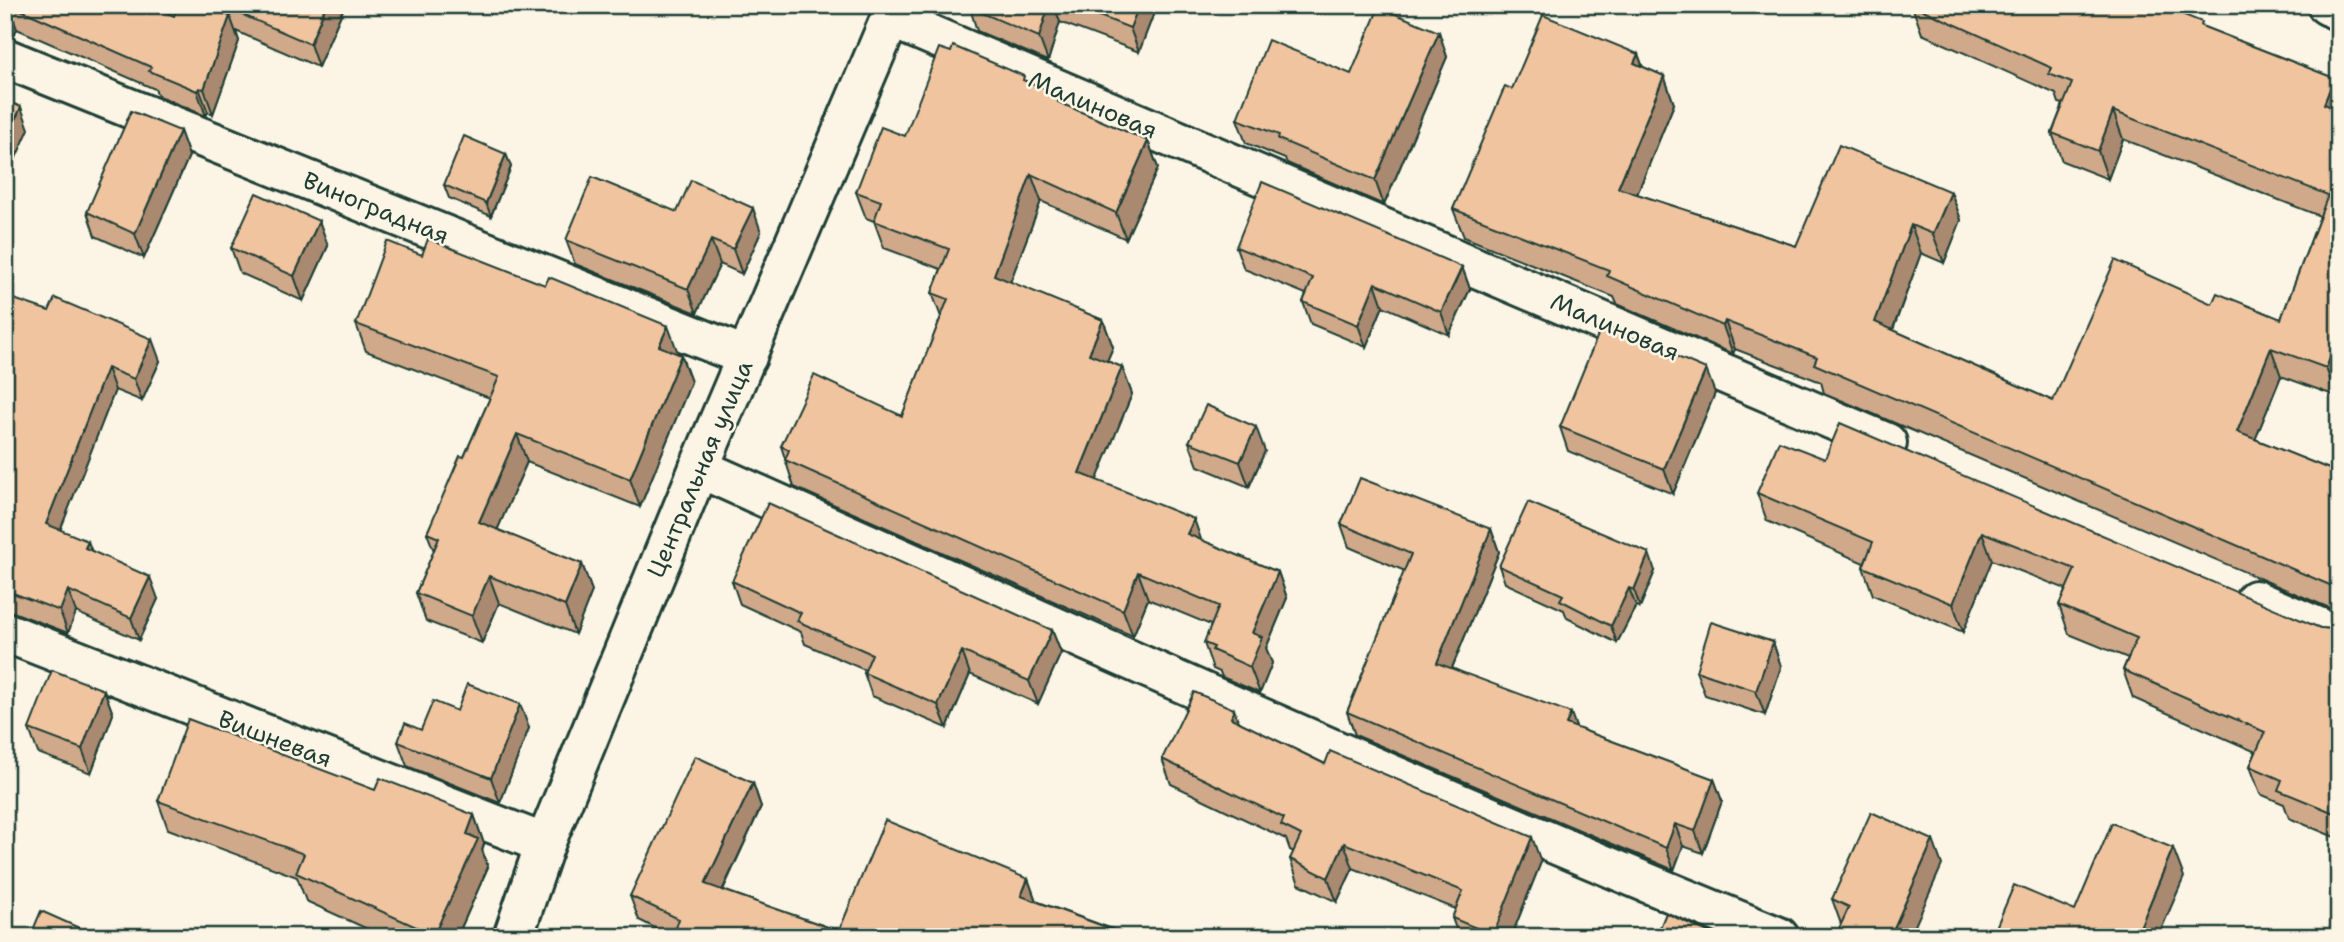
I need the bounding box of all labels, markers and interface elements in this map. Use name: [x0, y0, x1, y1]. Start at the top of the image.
street label: Малиновая: [1024, 64, 1162, 146]
street label: Виноградная: [298, 164, 454, 252]
street label: Малиновая: [1546, 286, 1684, 368]
street label: Центральная улица: [640, 355, 760, 583]
street label: Вишневая: [214, 703, 336, 775]

